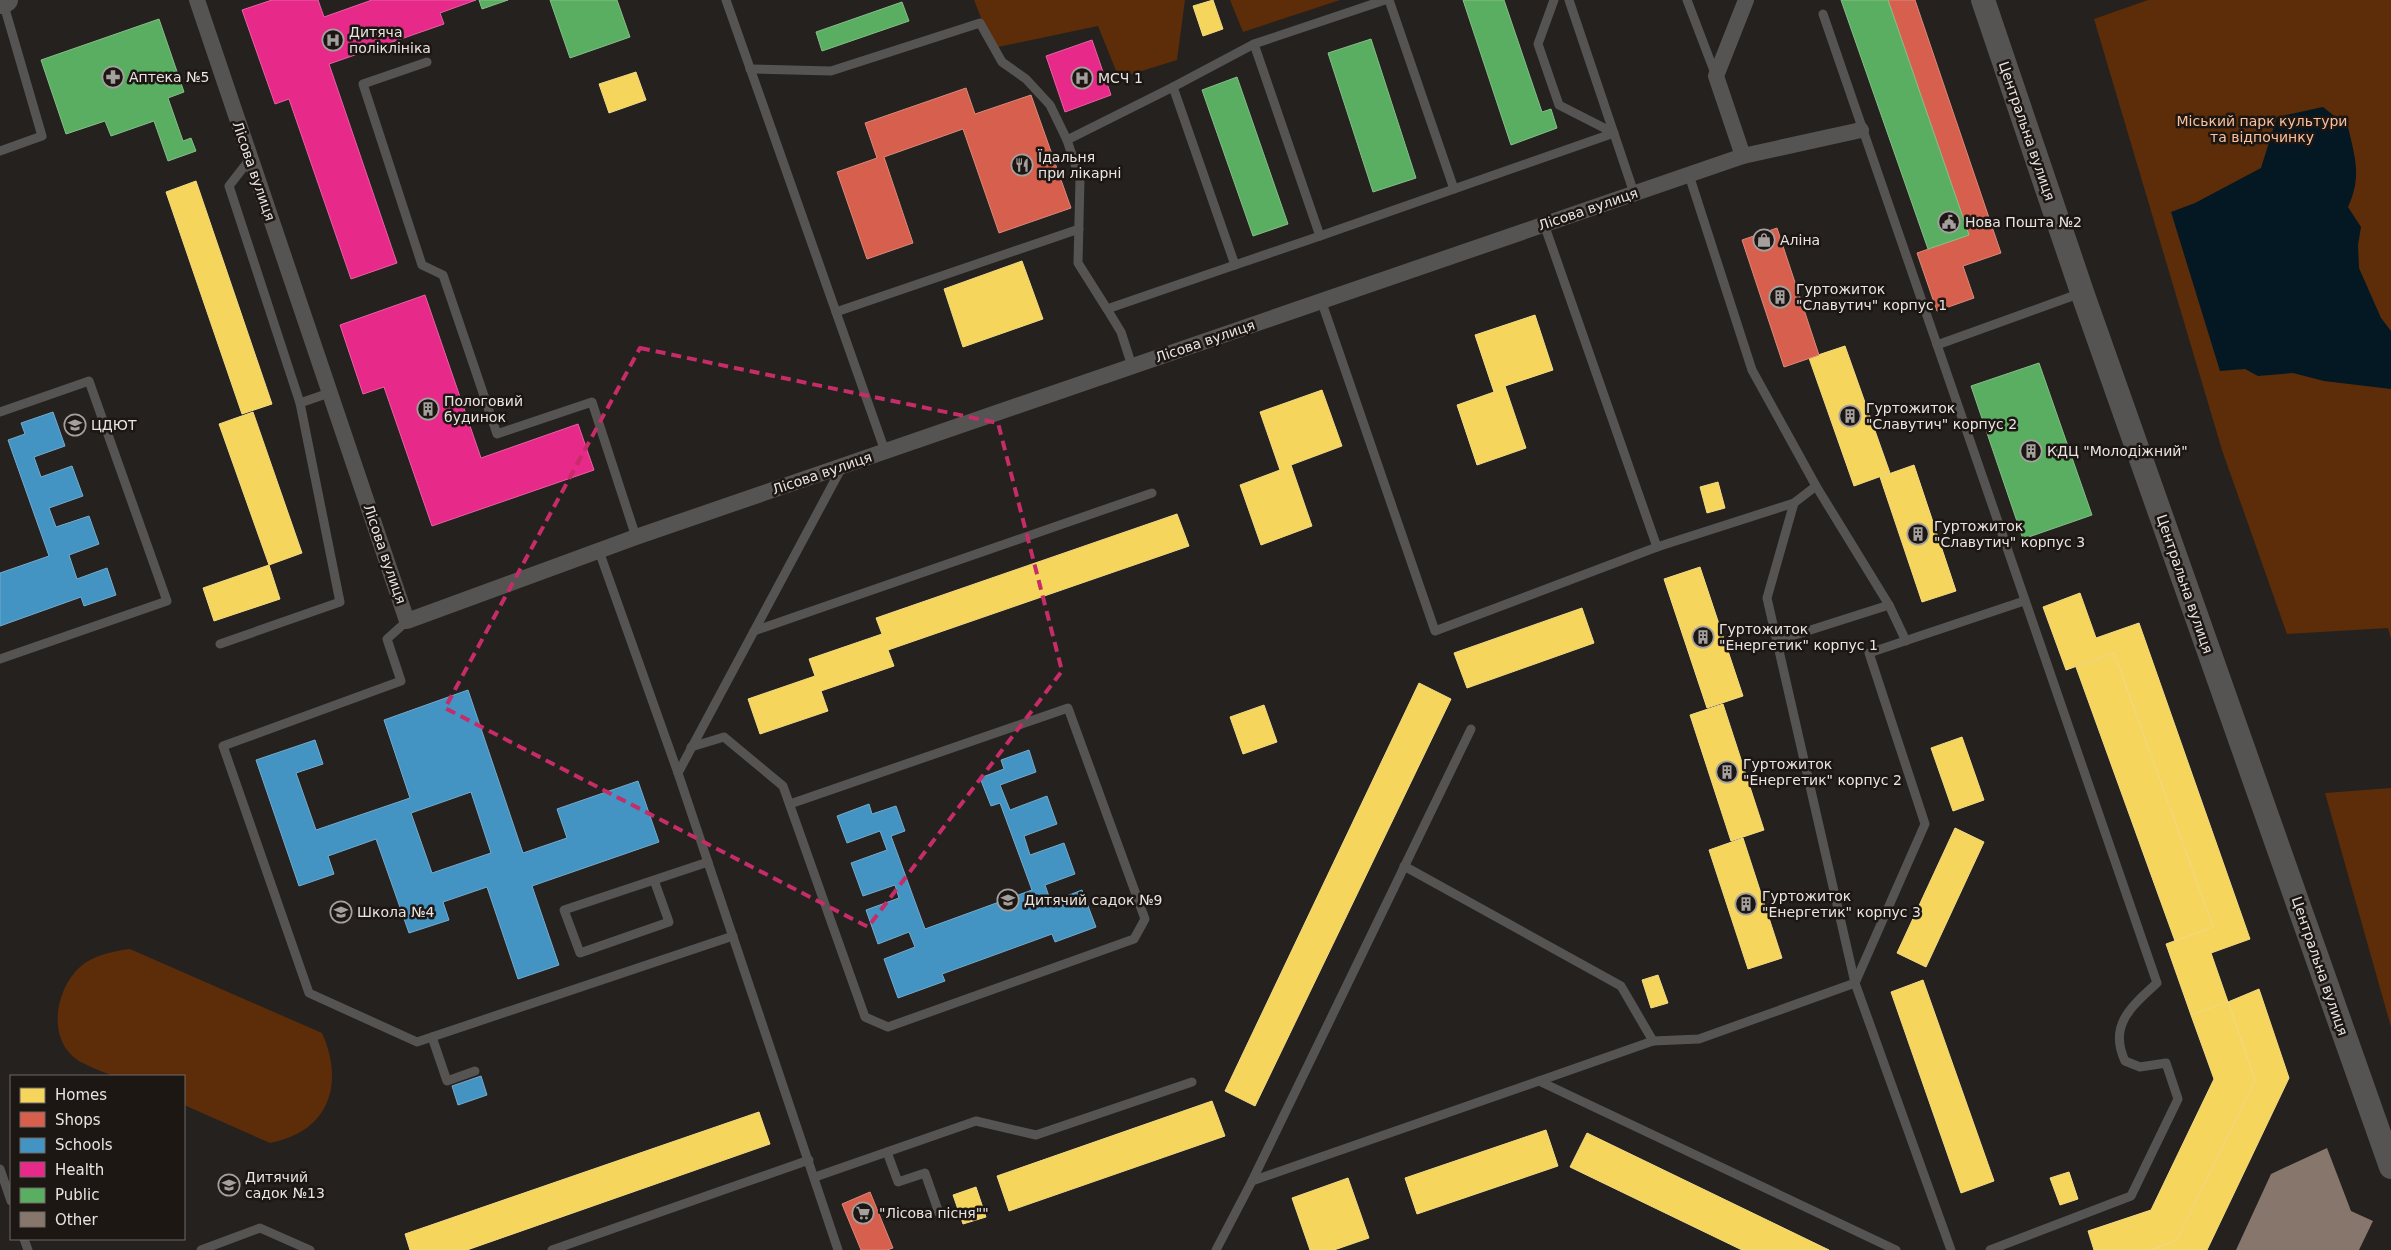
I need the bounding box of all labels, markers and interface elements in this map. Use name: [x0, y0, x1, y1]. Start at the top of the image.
place label: Дитяча поліклініка: [349, 24, 431, 56]
hospital icon: Дитяча поліклініка: [321, 28, 345, 52]
street label: Центральна вулиця: [1996, 59, 2058, 203]
pharmacy icon: Аптека №5: [101, 65, 125, 89]
hospital icon: МСЧ 1: [1070, 66, 1094, 90]
place label: Аптека №5: [129, 69, 209, 85]
place label: МСЧ 1: [1098, 70, 1143, 86]
park label: Міський парк культури та відпочинку: [2177, 113, 2347, 145]
street label: Лісова вулиця: [229, 119, 279, 223]
place label: Їдальня при лікарні: [1038, 148, 1121, 181]
restaurant icon: Їдальня при лікарні: [1010, 153, 1034, 177]
street label: Лісова вулиця: [1536, 184, 1640, 234]
public building icon: Нова Пошта №2: [1937, 210, 1961, 234]
place label: Нова Пошта №2: [1965, 214, 2082, 230]
shop icon: Аліна: [1752, 228, 1776, 252]
place label: Аліна: [1780, 232, 1820, 248]
place label: Гуртожиток "Славутич" корпус 1: [1796, 281, 1947, 313]
building icon: Гуртожиток "Славутич" корпус 1: [1768, 285, 1792, 309]
street label: Лісова вулиця: [1153, 316, 1257, 366]
place label: Пологовий будинок: [444, 393, 523, 425]
building icon: Пологовий будинок: [416, 397, 440, 421]
place label: Гуртожиток "Славутич" корпус 2: [1866, 400, 2017, 432]
building icon: Гуртожиток "Славутич" корпус 2: [1838, 404, 1862, 428]
school or university icon: ЦДЮТ: [63, 413, 87, 437]
place label: ЦДЮТ: [91, 417, 137, 433]
building icon: КДЦ "Молодіжний": [2019, 439, 2043, 463]
place label: КДЦ "Молодіжний": [2047, 443, 2188, 459]
street label: Лісова вулиця: [770, 448, 874, 498]
street label: Лісова вулиця: [360, 502, 410, 606]
street label: Центральна вулиця: [2154, 512, 2216, 656]
place label: Гуртожиток "Славутич" корпус 3: [1934, 518, 2085, 550]
building icon: Гуртожиток "Славутич" корпус 3: [1906, 522, 1930, 546]
place label: Гуртожиток "Енергетик" корпус 1: [1719, 621, 1878, 653]
building icon: Гуртожиток "Енергетик" корпус 1: [1691, 625, 1715, 649]
place label: Гуртожиток "Енергетик" корпус 2: [1743, 756, 1902, 788]
building icon: Гуртожиток "Енергетик" корпус 2: [1715, 760, 1739, 784]
school or university icon: Дитячий садок №9: [996, 888, 1020, 912]
place label: Гуртожиток "Енергетик" корпус 3: [1762, 888, 1921, 920]
place label: Дитячий садок №9: [1024, 892, 1162, 908]
building icon: Гуртожиток "Енергетик" корпус 3: [1734, 892, 1758, 916]
street label: Центральна вулиця: [2289, 894, 2351, 1038]
school or university icon: Школа №4: [329, 900, 353, 924]
place label: Школа №4: [357, 904, 435, 920]
legend: [10, 1075, 185, 1240]
text: Homes: [55, 1086, 107, 1104]
text: Shops: [55, 1111, 101, 1129]
text: Schools: [55, 1136, 113, 1154]
text: Health: [55, 1161, 104, 1179]
place label: Дитячий садок №13: [245, 1169, 325, 1201]
school or university icon: Дитячий садок №13: [217, 1173, 241, 1197]
text: Public: [55, 1186, 99, 1204]
supermarket icon: "Лісова пісня"": [851, 1201, 875, 1225]
place label: "Лісова пісня"": [879, 1205, 989, 1221]
text: Other: [55, 1211, 98, 1229]

